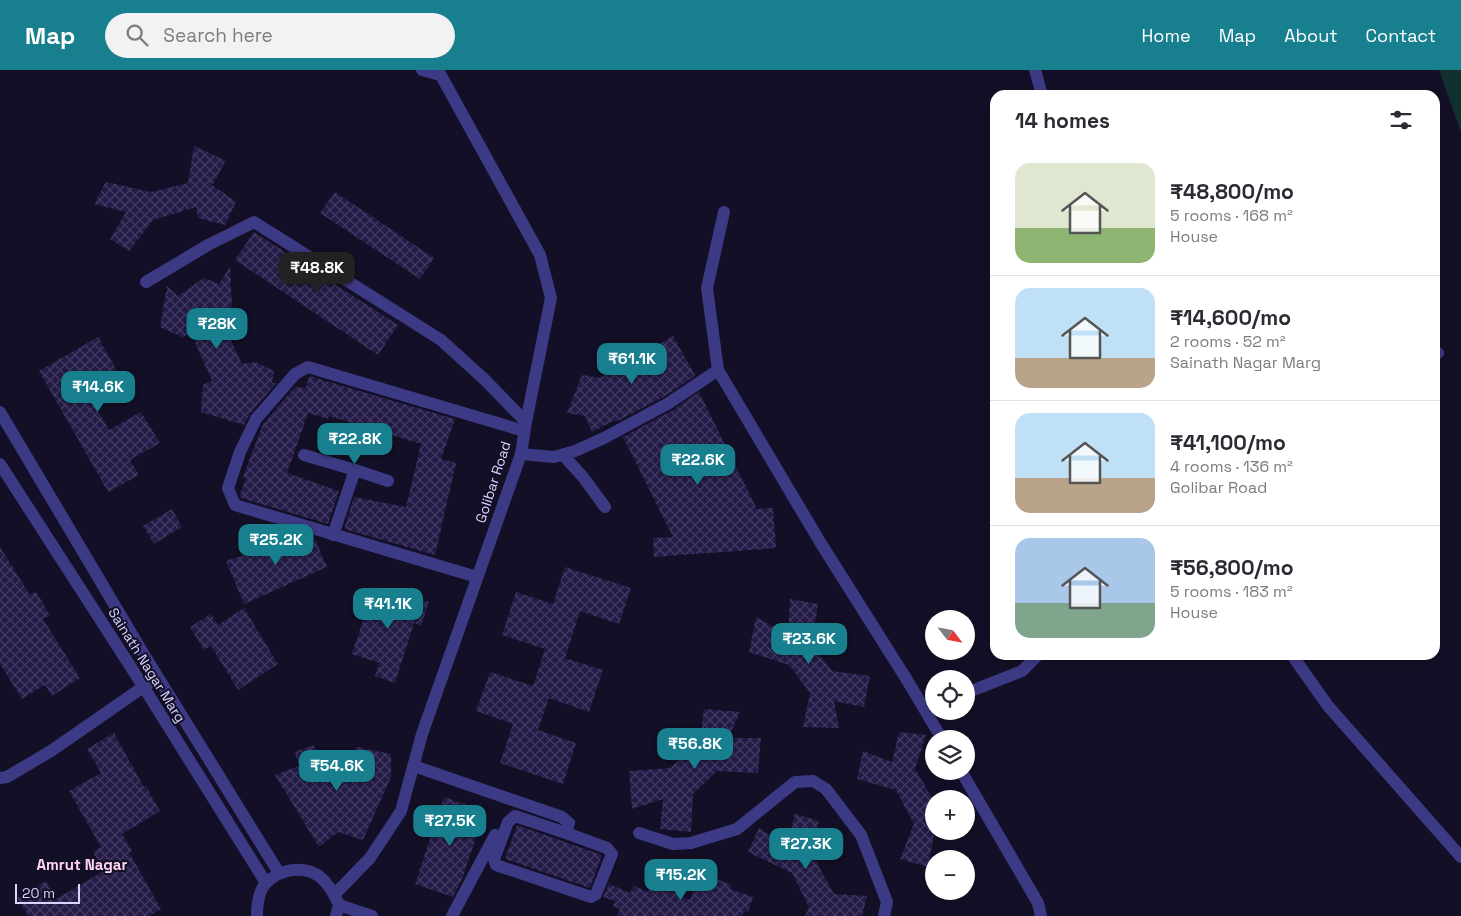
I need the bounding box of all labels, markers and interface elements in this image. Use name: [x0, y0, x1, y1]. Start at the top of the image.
search box: [105, 13, 455, 58]
text: Map: [25, 20, 75, 51]
icon: search: [123, 21, 151, 49]
text: Search here: [163, 23, 273, 48]
text: Home: [1142, 24, 1191, 47]
text: Map: [1219, 24, 1256, 47]
text: About: [1284, 24, 1338, 47]
text: Contact: [1366, 24, 1436, 47]
icon: filters: [1387, 106, 1415, 134]
text: 14 homes: [1015, 107, 1110, 134]
text: ₹48,800/mo: [1170, 178, 1294, 205]
icon: home: [1055, 183, 1115, 243]
text: 5 rooms · 168 m²: [1170, 205, 1293, 226]
text: House: [1170, 226, 1218, 247]
pin: ₹48.8K: [276, 252, 358, 294]
text: ₹48.8K: [290, 257, 344, 278]
text: ₹14,600/mo: [1170, 304, 1291, 331]
pin: ₹28K: [187, 308, 247, 350]
icon: home: [1055, 308, 1115, 368]
text: ₹28K: [197, 313, 237, 334]
text: 2 rooms · 52 m²: [1170, 331, 1286, 352]
pin: ₹61.1K: [591, 342, 673, 385]
text: ₹61.1K: [608, 348, 656, 369]
text: Sainath Nagar Marg: [1170, 352, 1321, 373]
pin: ₹14.6K: [57, 370, 139, 413]
text: ₹14.6K: [72, 376, 124, 397]
pin: ₹22.8K: [314, 422, 396, 465]
text: ₹22.8K: [328, 428, 382, 449]
text: ₹41,100/mo: [1170, 429, 1286, 456]
icon: home: [1055, 433, 1115, 493]
street label: Golibar Road: [471, 439, 515, 525]
pin: ₹22.6K: [657, 444, 739, 486]
text: ₹22.6K: [671, 449, 725, 470]
text: 4 rooms · 136 m²: [1170, 456, 1293, 477]
text: Golibar Road: [1170, 477, 1267, 498]
pin: ₹25.2K: [235, 524, 317, 566]
text: ₹25.2K: [249, 529, 303, 550]
text: ₹56,800/mo: [1170, 554, 1294, 581]
icon: home: [1055, 558, 1115, 618]
text: 5 rooms · 183 m²: [1170, 581, 1293, 602]
pin: ₹41.1K: [347, 588, 429, 630]
text: ₹41.1K: [364, 593, 412, 614]
text: House: [1170, 602, 1218, 623]
street label: Sainath Nagar Marg: [104, 604, 190, 726]
north arrow: [925, 610, 975, 660]
map controls: [925, 610, 975, 900]
pin: ₹23.6K: [768, 622, 850, 665]
text: ₹23.6K: [782, 628, 836, 649]
button: locate: [925, 670, 975, 720]
pin: ₹56.8K: [654, 728, 736, 770]
button: layers: [925, 730, 975, 780]
text: ₹56.8K: [668, 733, 722, 754]
pin: ₹54.6K: [296, 750, 378, 792]
text: ₹54.6K: [310, 755, 364, 776]
button: +: [925, 790, 975, 840]
pin: ₹27.5K: [409, 804, 491, 847]
text: ₹27.5K: [424, 810, 476, 831]
pin: ₹27.3K: [765, 828, 847, 870]
text: ₹27.3K: [780, 833, 832, 854]
button: −: [925, 850, 975, 900]
district label: Amrut Nagar: [37, 855, 128, 874]
pin: ₹15.2K: [640, 858, 722, 901]
text: ₹15.2K: [655, 864, 707, 885]
scale bar: [15, 881, 80, 904]
text: 20 m: [22, 884, 55, 902]

